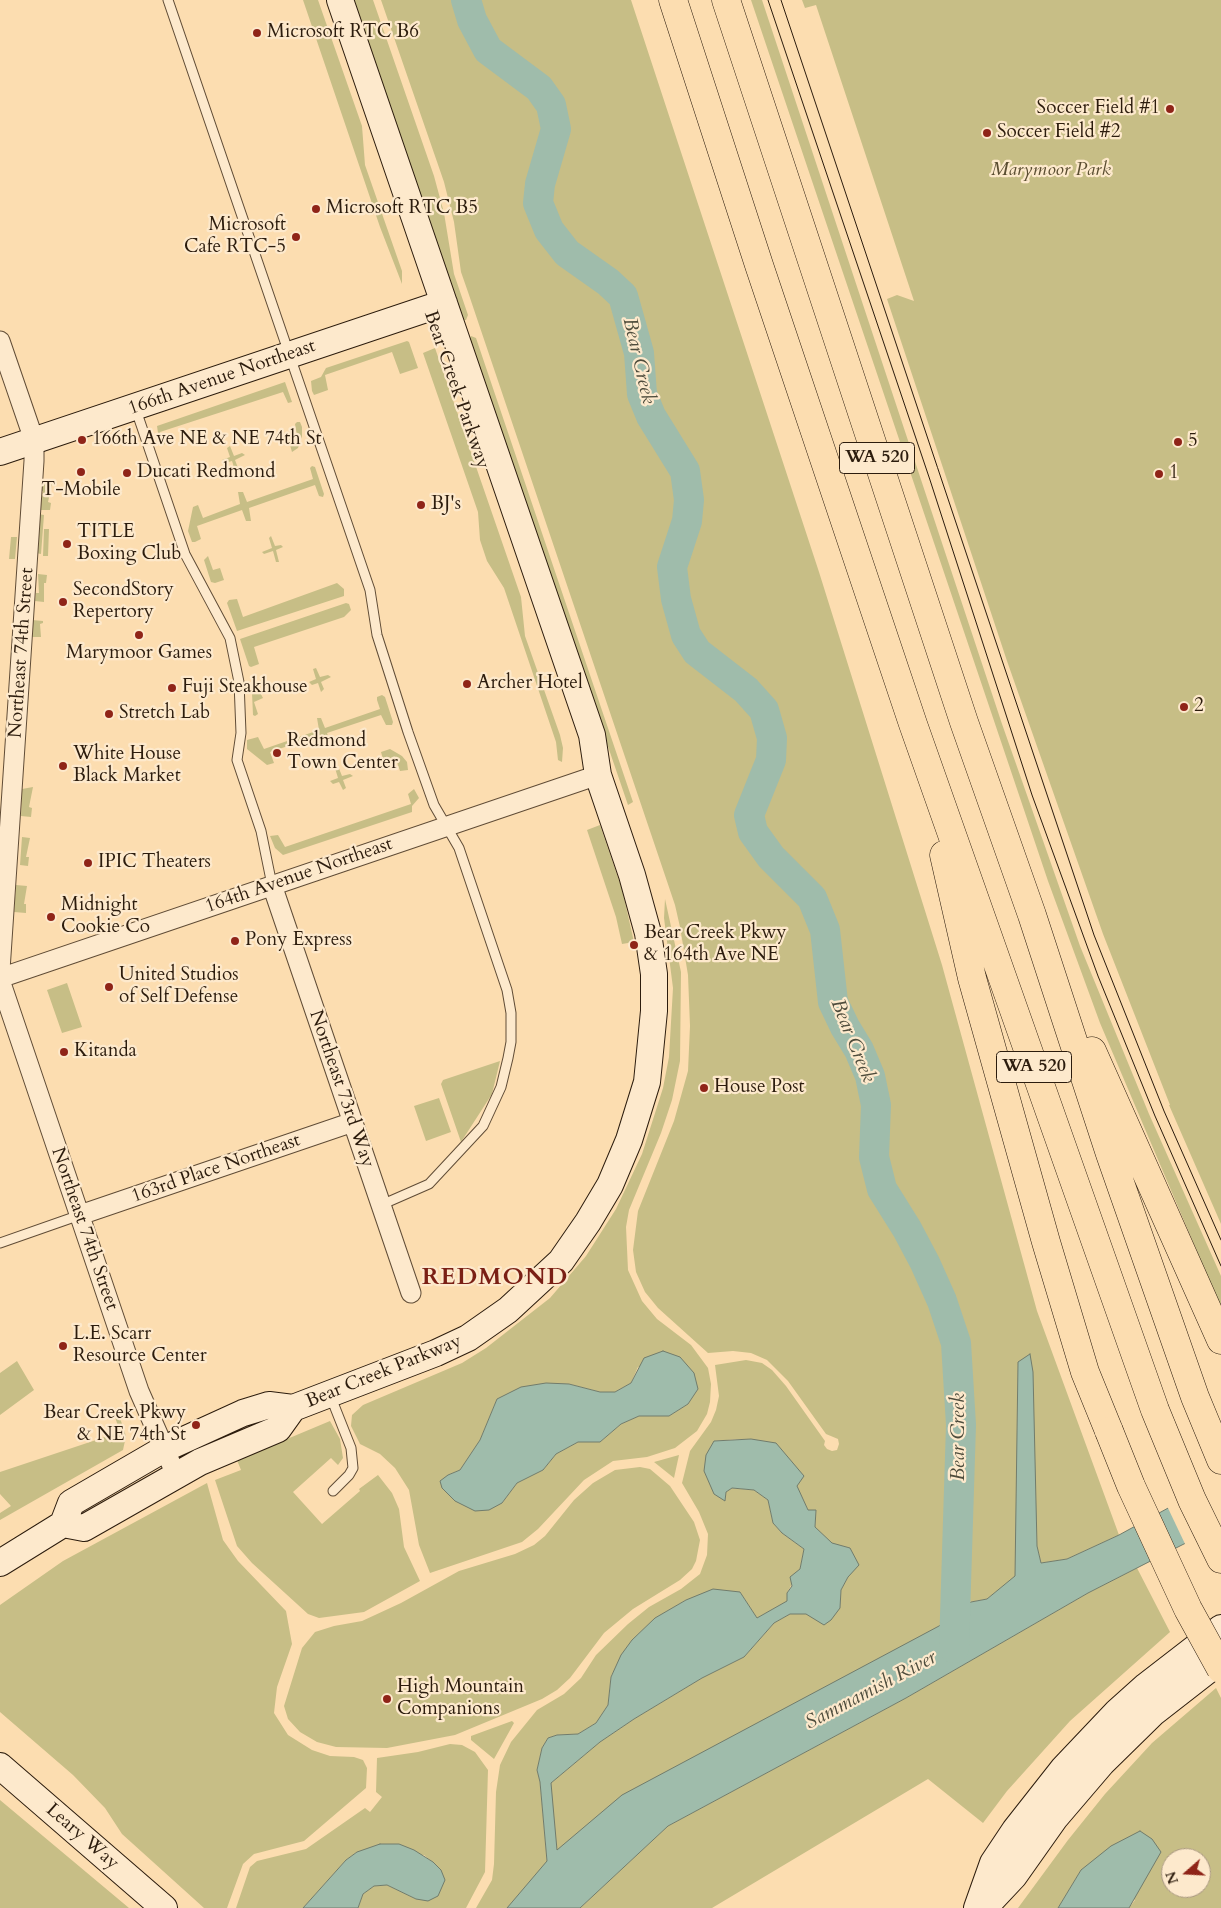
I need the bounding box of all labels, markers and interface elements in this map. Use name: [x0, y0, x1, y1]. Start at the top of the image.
place label: Microsoft RTC B6: [267, 22, 419, 44]
marker: Microsoft RTC B6: [251, 27, 263, 39]
place label: Soccer Field #1: [1037, 98, 1160, 120]
marker: Soccer Field #1: [1164, 103, 1176, 115]
place label: Soccer Field #2: [997, 122, 1120, 144]
marker: Soccer Field #2: [981, 127, 993, 139]
park label: Marymoor Park: [991, 160, 1111, 182]
place label: Microsoft RTC B5: [326, 198, 478, 220]
marker: Microsoft RTC B5: [310, 203, 322, 215]
place label: Microsoft Cafe RTC-5: [184, 215, 286, 259]
marker: Microsoft Cafe RTC-5: [290, 231, 302, 243]
street label: Bear Creek Parkway: [418, 308, 494, 472]
water label: Bear Creek: [616, 315, 660, 407]
street label: 166th Avenue Northeast: [125, 335, 319, 421]
place label: 166th Ave NE & NE 74th St: [92, 429, 321, 451]
place label: 5: [1188, 431, 1198, 453]
marker: 166th Ave NE & NE 74th St: [76, 434, 88, 446]
marker: 5: [1172, 436, 1184, 448]
road number: WA 520: [840, 442, 914, 473]
place label: Ducati Redmond: [137, 462, 275, 484]
place label: 1: [1169, 463, 1179, 485]
marker: T-Mobile: [75, 466, 87, 478]
marker: Ducati Redmond: [121, 467, 133, 479]
marker: 1: [1153, 468, 1165, 480]
place label: T-Mobile: [41, 480, 121, 502]
place label: BJ's: [431, 494, 461, 516]
marker: BJ's: [415, 499, 427, 511]
place label: TITLE Boxing Club: [77, 522, 182, 566]
marker: TITLE Boxing Club: [61, 538, 73, 550]
street label: Northeast 74th Street: [5, 567, 39, 739]
place label: SecondStory Repertory: [73, 580, 174, 624]
marker: SecondStory Repertory: [57, 596, 69, 608]
marker: Marymoor Games: [133, 629, 145, 641]
place label: Marymoor Games: [66, 643, 212, 665]
place label: Archer Hotel: [477, 673, 583, 695]
place label: Fuji Steakhouse: [182, 677, 308, 699]
marker: Archer Hotel: [461, 678, 473, 690]
marker: Fuji Steakhouse: [166, 682, 178, 694]
place label: 2: [1194, 696, 1204, 718]
marker: 2: [1178, 701, 1190, 713]
place label: Stretch Lab: [119, 703, 210, 725]
marker: Stretch Lab: [103, 708, 115, 720]
place label: Redmond Town Center: [287, 731, 398, 775]
place label: White House Black Market: [73, 744, 181, 788]
marker: Redmond Town Center: [271, 747, 283, 759]
marker: White House Black Market: [57, 760, 69, 772]
street label: 164th Avenue Northeast: [202, 833, 396, 919]
place label: IPIC Theaters: [98, 852, 211, 874]
marker: IPIC Theaters: [82, 857, 94, 869]
place label: Midnight Cookie Co: [61, 895, 150, 939]
marker: Midnight Cookie Co: [45, 911, 57, 923]
place label: Bear Creek Pkwy & 164th Ave NE: [644, 923, 786, 967]
place label: Pony Express: [245, 930, 352, 952]
marker: Pony Express: [229, 935, 241, 947]
marker: Bear Creek Pkwy & 164th Ave NE: [628, 939, 640, 951]
place label: United Studios of Self Defense: [119, 965, 239, 1009]
marker: United Studios of Self Defense: [103, 981, 115, 993]
water label: Bear Creek: [824, 996, 880, 1086]
street label: Northeast 73rd Way: [303, 1007, 379, 1171]
place label: Kitanda: [74, 1041, 137, 1063]
marker: Kitanda: [58, 1046, 70, 1058]
road number: WA 520: [996, 1052, 1072, 1082]
place label: House Post: [714, 1077, 805, 1099]
marker: House Post: [698, 1082, 710, 1094]
street label: 163rd Place Northeast: [129, 1129, 303, 1209]
street label: Northeast 74th Street: [45, 1145, 123, 1313]
district label: REDMOND: [421, 1264, 569, 1292]
place label: L.E. Scarr Resource Center: [73, 1324, 207, 1368]
street label: Bear Creek Parkway: [303, 1330, 465, 1414]
marker: L.E. Scarr Resource Center: [57, 1340, 69, 1352]
water label: Bear Creek: [947, 1393, 971, 1481]
place label: Bear Creek Pkwy & NE 74th St: [44, 1403, 186, 1447]
marker: Bear Creek Pkwy & NE 74th St: [190, 1419, 202, 1431]
water label: Sammamish River: [801, 1646, 941, 1736]
place label: High Mountain Companions: [397, 1677, 524, 1721]
marker: High Mountain Companions: [381, 1693, 393, 1705]
street label: Leary Way: [41, 1799, 123, 1875]
north arrow: [1161, 1848, 1211, 1898]
text: N: [1161, 1869, 1183, 1887]

